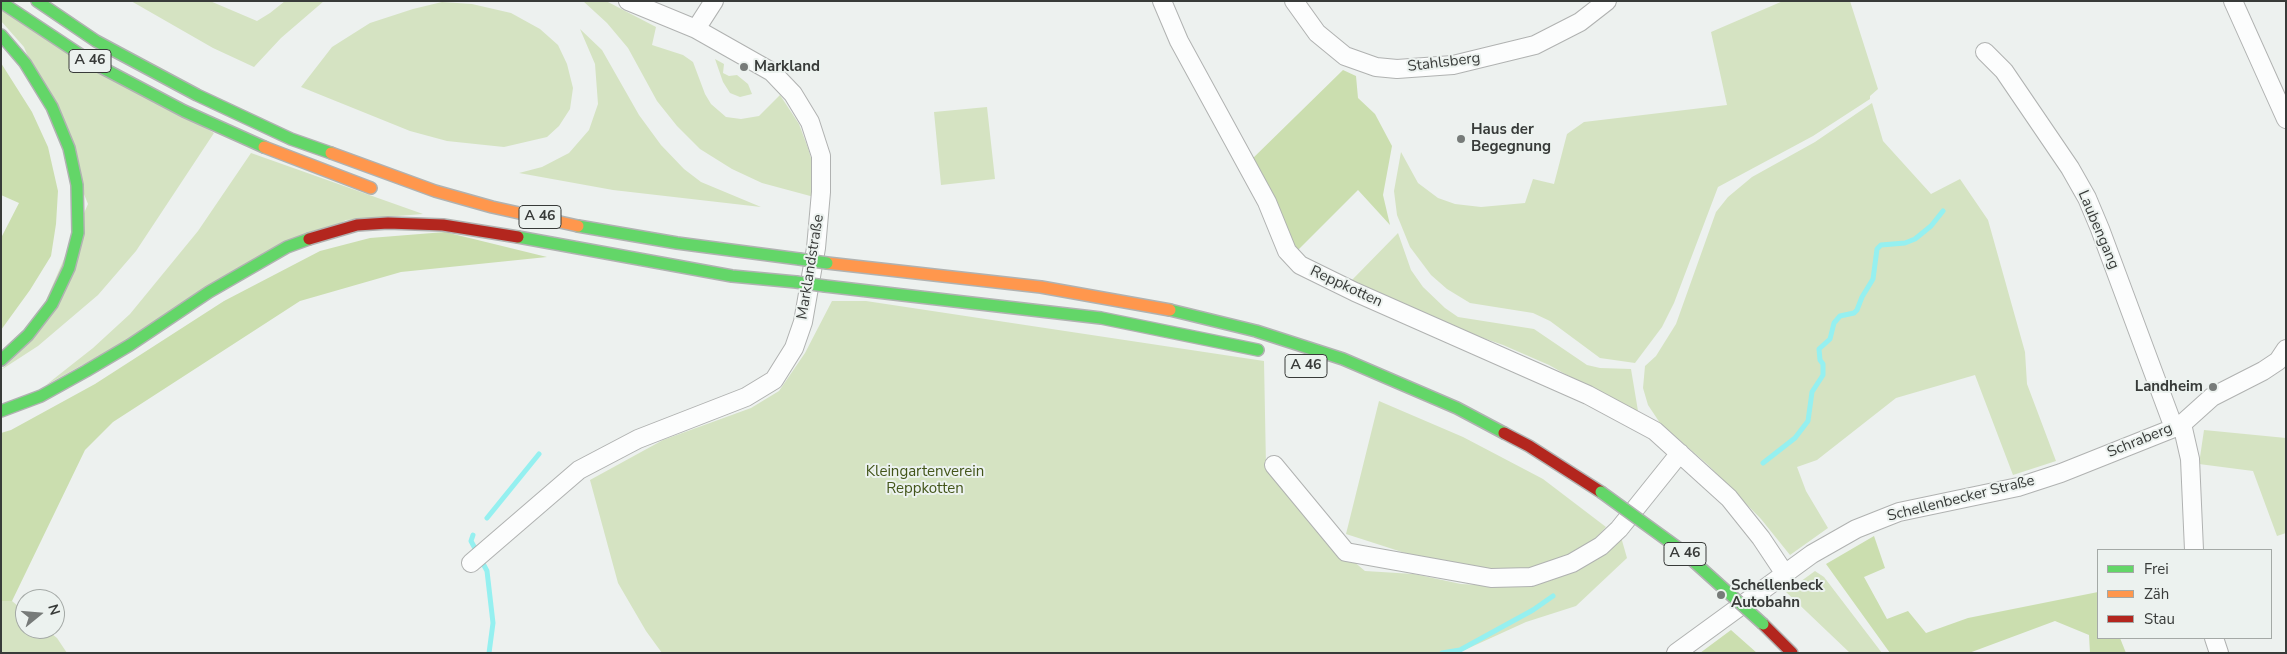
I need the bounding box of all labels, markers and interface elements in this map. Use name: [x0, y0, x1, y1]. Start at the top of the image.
road number: A 46: [69, 49, 111, 72]
street label: Stahlsberg: [1407, 50, 1481, 76]
place label: Markland: [754, 58, 820, 76]
marker: Markland: [738, 61, 750, 73]
place label: Haus der Begegnung: [1471, 121, 1551, 156]
marker: Haus der Begegnung: [1455, 133, 1467, 145]
street label: Laubengang: [2073, 188, 2123, 272]
road number: A 46: [519, 206, 561, 228]
street label: Marklandstraße: [794, 213, 828, 321]
street label: Reppkotten: [1307, 262, 1385, 312]
road number: A 46: [1285, 354, 1327, 378]
place label: Landheim: [2135, 378, 2203, 396]
marker: Landheim: [2207, 381, 2219, 393]
street label: Schraberg: [2105, 420, 2175, 462]
park label: Kleingartenverein Reppkotten: [866, 463, 984, 498]
street label: Schellenbecker Straße: [1886, 472, 2036, 526]
road number: A 46: [1664, 542, 1706, 566]
legend: [2097, 549, 2272, 639]
text: Frei: [2144, 559, 2169, 579]
place label: Schellenbeck Autobahn: [1731, 577, 1823, 612]
text: Zäh: [2144, 584, 2169, 604]
north arrow: [15, 589, 65, 639]
marker: Schellenbeck Autobahn: [1715, 589, 1727, 601]
text: N: [43, 602, 64, 618]
text: Stau: [2144, 609, 2175, 629]

